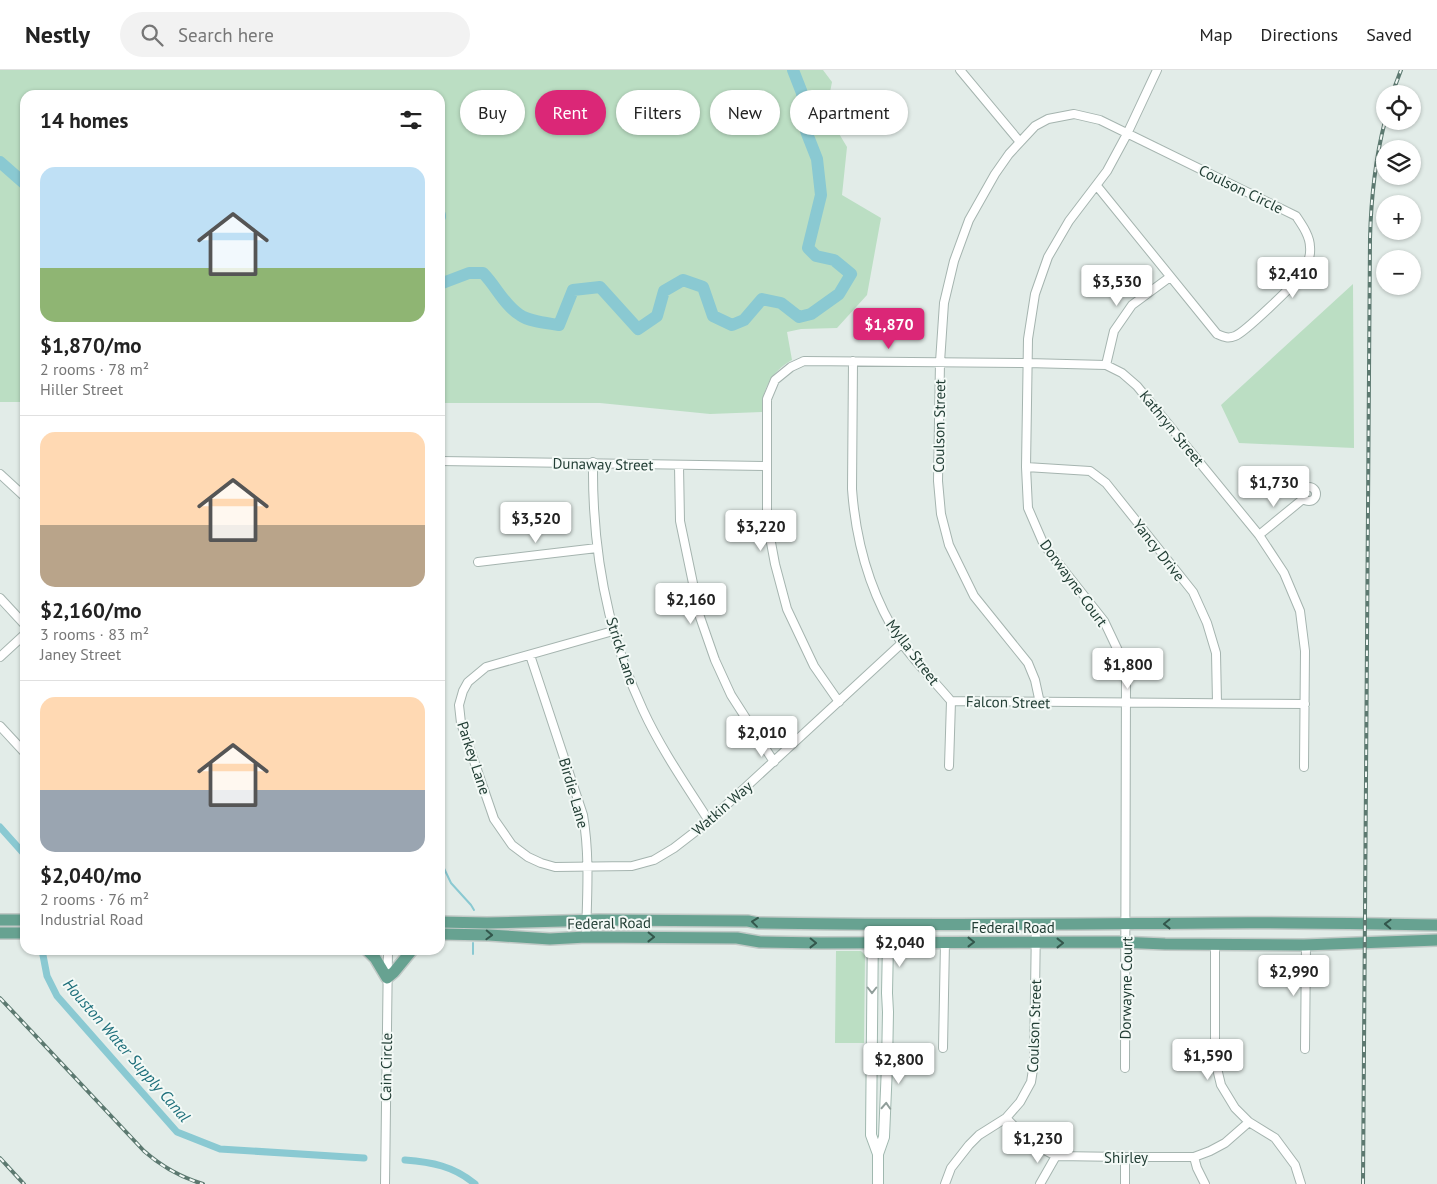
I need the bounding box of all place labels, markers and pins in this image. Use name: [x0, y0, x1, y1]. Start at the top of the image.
pin: $2,410: [1252, 256, 1334, 299]
pin: $3,530: [1076, 264, 1158, 307]
pin: $1,870: [848, 308, 930, 350]
pin: $1,730: [1233, 466, 1315, 508]
pin: $3,520: [495, 502, 577, 544]
pin: $3,220: [720, 510, 802, 552]
pin: $2,160: [650, 582, 732, 625]
pin: $1,800: [1087, 648, 1169, 690]
pin: $2,010: [721, 716, 803, 758]
pin: $2,040: [859, 926, 941, 968]
pin: $2,990: [1253, 954, 1335, 997]
pin: $1,590: [1167, 1038, 1249, 1081]
pin: $2,800: [858, 1042, 940, 1085]
pin: $1,230: [997, 1122, 1079, 1164]

